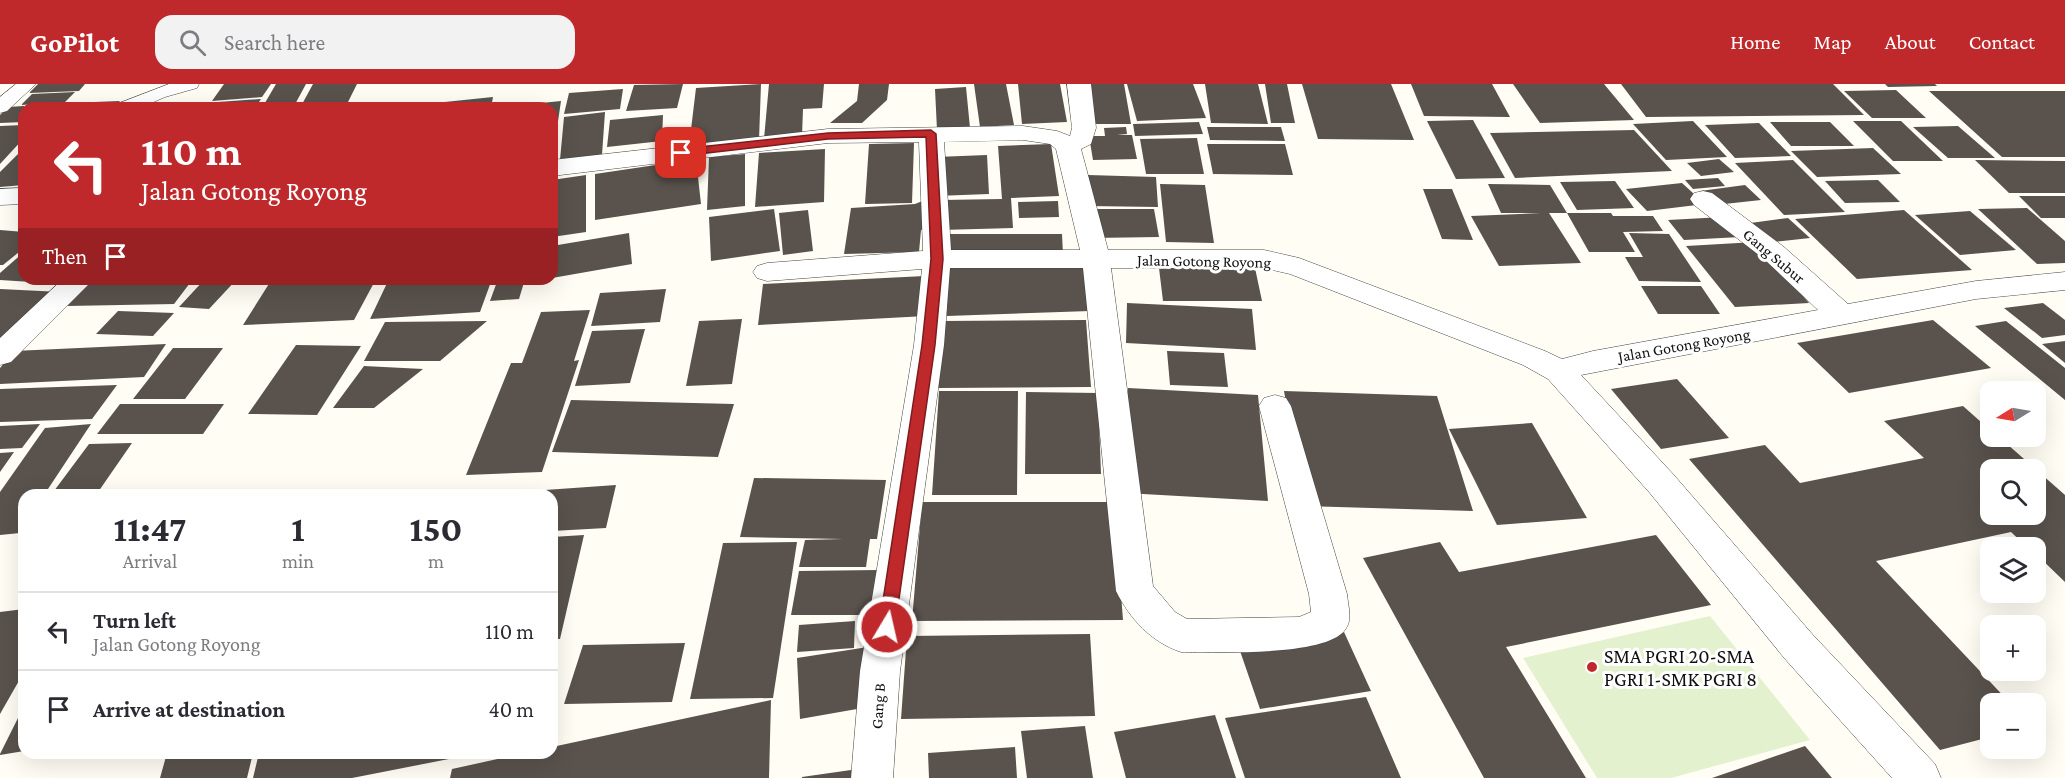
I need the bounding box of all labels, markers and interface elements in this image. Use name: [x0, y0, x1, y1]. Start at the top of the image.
search box: [155, 15, 575, 69]
icon: search: [176, 26, 209, 59]
text: GoPilot: [30, 27, 119, 58]
text: Search here: [224, 30, 325, 55]
text: Home: [1730, 30, 1780, 54]
text: Map: [1813, 30, 1852, 54]
text: About: [1885, 30, 1936, 54]
text: Contact: [1969, 30, 2035, 54]
icon: left: [42, 126, 120, 204]
text: 110 m: [141, 127, 242, 174]
pin: [655, 127, 706, 178]
icon: arrive: [664, 136, 697, 169]
text: Jalan Gotong Royong: [141, 176, 367, 206]
street label: Gang Subur: [1739, 225, 1809, 288]
icon: arrive: [99, 240, 132, 273]
text: Then: [42, 244, 87, 269]
street label: Jalan Gotong Royong: [1135, 251, 1271, 272]
street label: Jalan Gotong Royong: [1615, 325, 1752, 366]
north arrow: [1980, 381, 2046, 447]
map controls: [1980, 381, 2046, 759]
button: search: [1980, 459, 2046, 525]
text: 11:47: [114, 509, 186, 549]
text: 1: [291, 509, 305, 549]
text: 150: [409, 509, 462, 549]
button: layers: [1980, 537, 2046, 603]
text: Arrival: [123, 550, 177, 572]
text: min: [282, 550, 314, 572]
text: m: [428, 550, 444, 572]
position arrow: [855, 595, 919, 659]
text: Turn left: [93, 608, 176, 633]
icon: left: [42, 615, 75, 648]
button: +: [1980, 615, 2046, 681]
text: 110 m: [485, 619, 534, 644]
text: Jalan Gotong Royong: [93, 633, 260, 655]
place label: SMA PGRI 20-SMA PGRI 1-SMK PGRI 8: [1604, 645, 1757, 690]
marker: SMA PGRI 20-SMA PGRI 1-SMK PGRI 8: [1585, 660, 1599, 674]
street label: Gang B: [868, 682, 889, 729]
icon: arrive: [42, 693, 75, 726]
button: −: [1980, 693, 2046, 759]
text: Arrive at destination: [93, 697, 285, 722]
text: 40 m: [489, 697, 534, 722]

